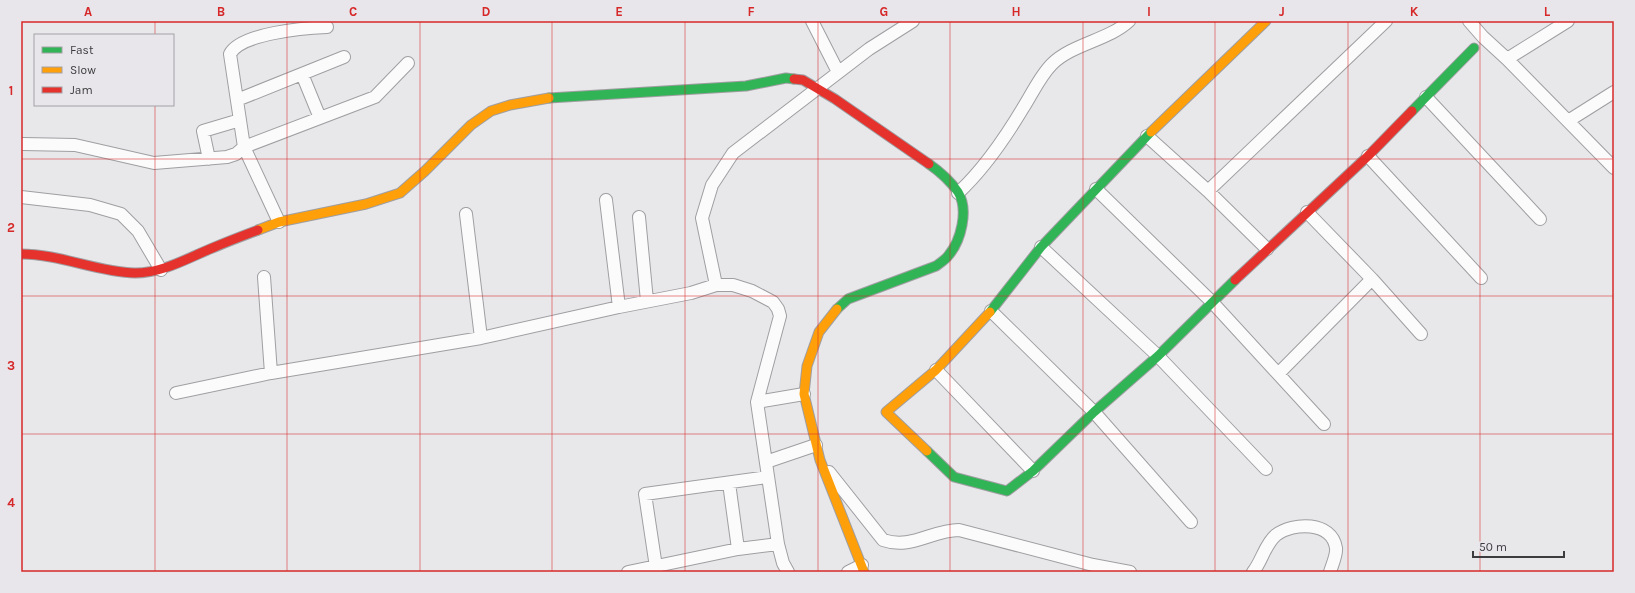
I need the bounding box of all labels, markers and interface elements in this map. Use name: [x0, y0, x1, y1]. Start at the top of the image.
text: A: [84, 4, 92, 19]
text: B: [217, 4, 225, 19]
text: C: [349, 4, 357, 19]
text: D: [482, 4, 491, 19]
text: E: [615, 4, 623, 19]
text: F: [747, 4, 755, 19]
text: G: [880, 4, 888, 19]
text: H: [1011, 4, 1021, 19]
text: I: [1147, 4, 1151, 19]
text: J: [1279, 4, 1285, 19]
text: K: [1410, 4, 1419, 19]
text: L: [1544, 4, 1551, 19]
legend: [34, 34, 174, 106]
text: Fast: [70, 43, 94, 57]
text: Slow: [70, 63, 96, 77]
text: 1: [9, 83, 13, 98]
text: Jam: [70, 83, 93, 97]
text: 2: [7, 220, 15, 235]
text: 3: [7, 358, 15, 373]
text: 4: [7, 495, 15, 510]
scale bar: [1473, 533, 1564, 559]
text: 50 m: [1479, 540, 1507, 554]

